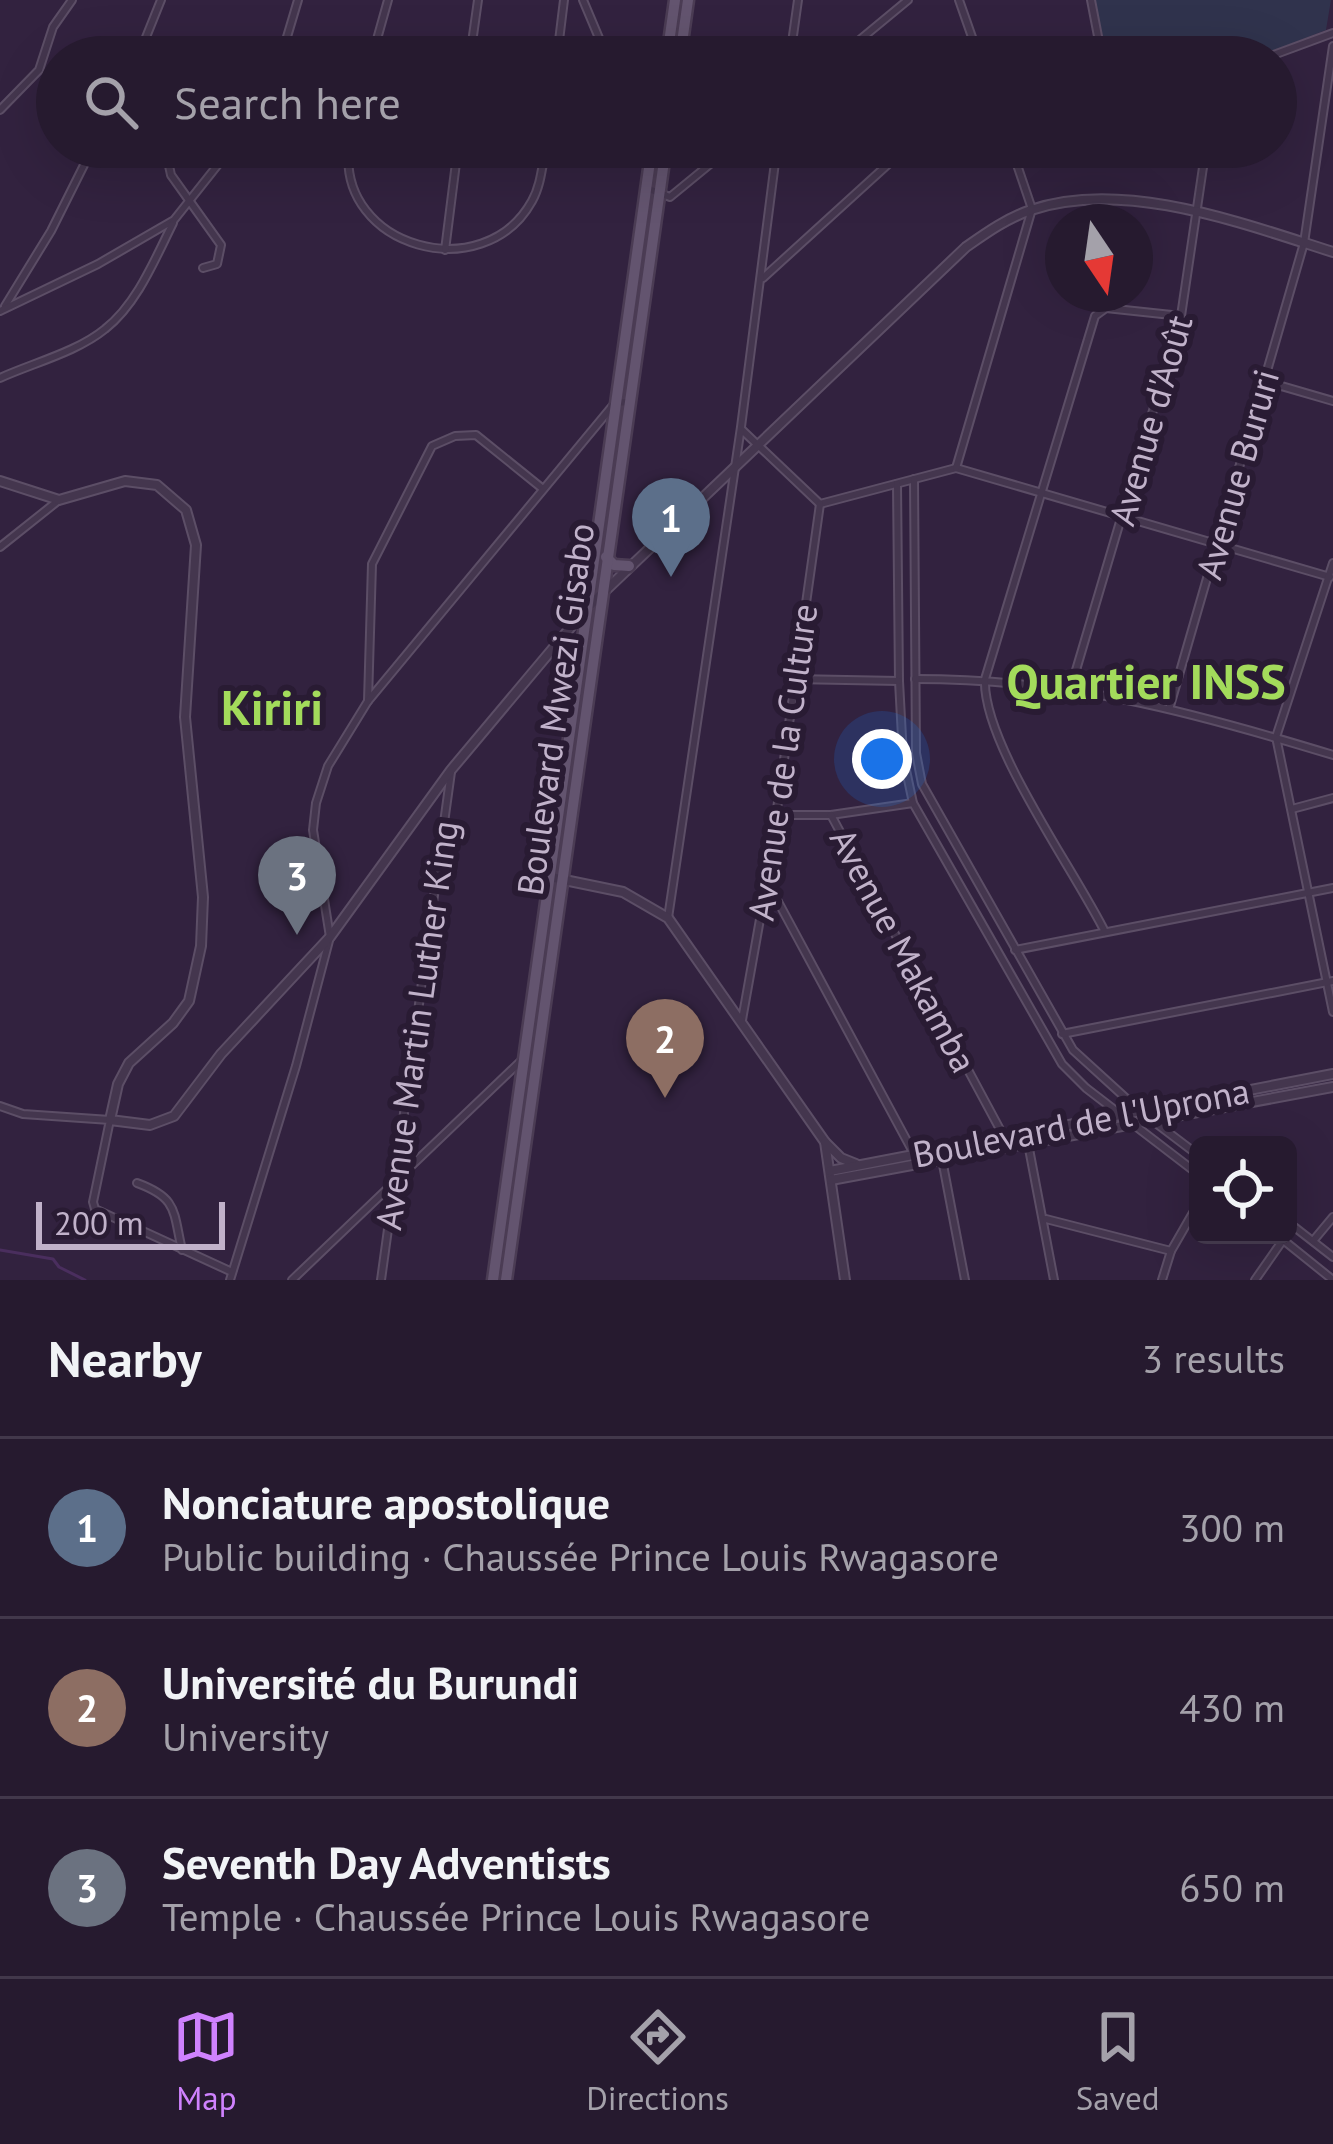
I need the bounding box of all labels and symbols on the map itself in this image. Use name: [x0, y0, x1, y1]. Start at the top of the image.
north arrow: [1045, 204, 1153, 312]
street label: Avenue d'Août: [1098, 310, 1202, 530]
street label: Avenue Bururi: [1185, 364, 1289, 584]
pin: 1: [632, 478, 710, 577]
street label: Boulevard Mwezi Gisabo: [506, 520, 604, 898]
street label: Avenue de la Culture: [737, 601, 827, 923]
district label: Quartier INSS: [1006, 650, 1286, 712]
district label: Kiriri: [221, 676, 323, 738]
your location: [852, 729, 912, 789]
street label: Avenue Martin Luther King: [364, 817, 468, 1233]
street label: Avenue Makamba: [820, 820, 988, 1080]
pin: 3: [258, 836, 336, 935]
pin: 2: [626, 999, 704, 1098]
street label: Boulevard de l'Uprona: [909, 1066, 1253, 1178]
scale bar: [36, 1196, 225, 1249]

